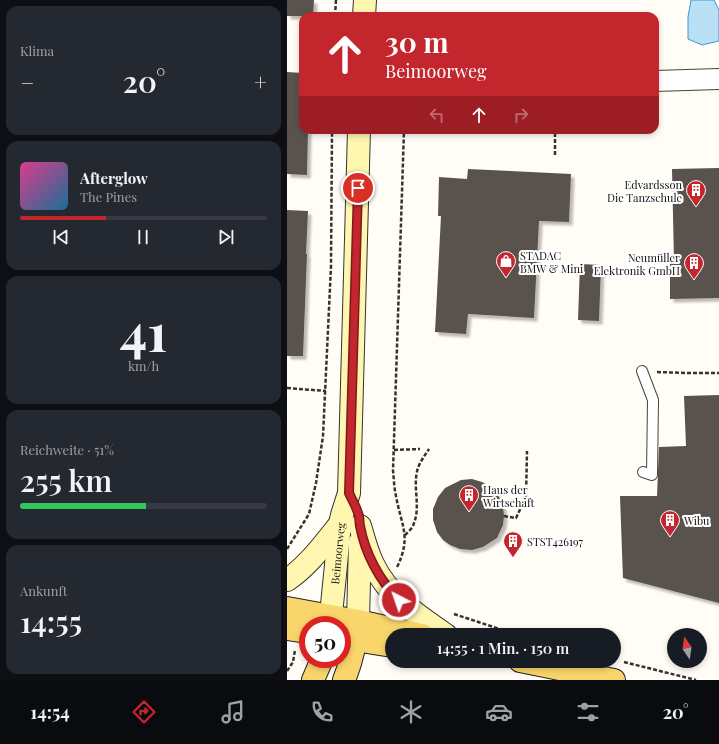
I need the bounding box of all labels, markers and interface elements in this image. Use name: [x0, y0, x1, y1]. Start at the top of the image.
text: 30 m: [385, 23, 449, 60]
icon: ahead: [319, 28, 371, 80]
text: Klima: [20, 42, 54, 59]
text: Beimoorweg: [385, 59, 487, 83]
text: 20°: [123, 61, 165, 101]
text: −: [20, 67, 34, 97]
text: +: [254, 67, 267, 97]
icon: left: [426, 104, 448, 126]
icon: ahead: [468, 104, 490, 126]
icon: right: [510, 104, 532, 126]
text: Afterglow: [80, 168, 148, 188]
pin: [341, 171, 375, 205]
icon: arrive: [347, 177, 369, 199]
place label: Edvardsson Die Tanzschule: [607, 177, 682, 205]
building icon: Edvardsson Die Tanzschule: [685, 179, 707, 207]
text: The Pines: [80, 188, 137, 205]
icon: previous: [50, 226, 72, 248]
icon: pause: [132, 226, 154, 248]
icon: next: [215, 226, 237, 248]
place label: STADAC BMW & Mini: [520, 248, 583, 276]
shop icon: STADAC BMW & Mini: [495, 250, 517, 278]
place label: Neumüller Elektronik GmbH: [594, 250, 680, 278]
building icon: Neumüller Elektronik GmbH: [683, 252, 705, 280]
text: 41: [120, 296, 167, 365]
text: km/h: [128, 357, 159, 374]
text: Reichweite · 51%: [20, 441, 114, 458]
text: 255 km: [20, 460, 112, 500]
place label: Haus der Wirtschaft: [482, 482, 535, 510]
building icon: Haus der Wirtschaft: [458, 484, 480, 512]
building icon: Wibu: [659, 509, 681, 537]
place label: Wibu: [683, 513, 710, 528]
street label: Beimoorweg: [327, 521, 348, 585]
building icon: STST426197: [502, 530, 524, 558]
place label: STST426197: [527, 534, 584, 549]
position arrow: [378, 579, 420, 621]
text: Ankunft: [20, 582, 67, 599]
text: 14:55: [20, 601, 82, 641]
speed limit sign: 50: [299, 616, 351, 668]
north arrow: [667, 628, 707, 668]
map controls: [667, 628, 707, 668]
text: 14:55 · 1 Min. · 150 m: [437, 638, 569, 658]
icon: directions: [130, 698, 158, 726]
icon: music: [219, 698, 247, 726]
icon: phone: [308, 698, 336, 726]
icon: climate: [397, 698, 425, 726]
icon: car: [485, 698, 513, 726]
icon: filters: [574, 698, 602, 726]
text: 14:54: [30, 700, 70, 724]
text: 20°: [663, 700, 689, 724]

